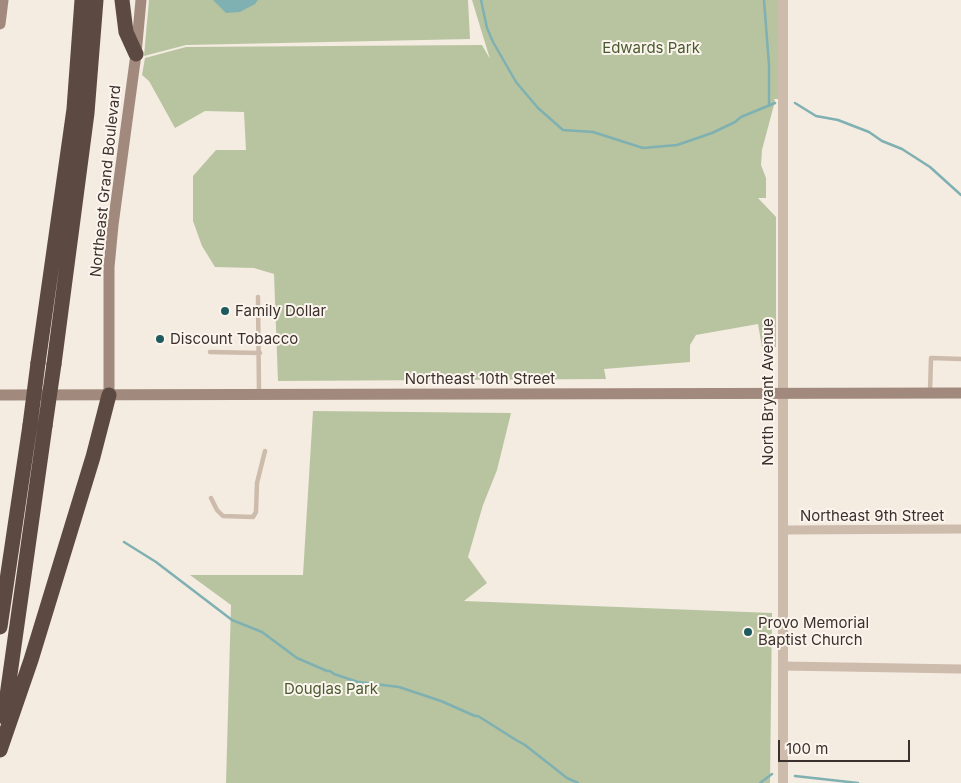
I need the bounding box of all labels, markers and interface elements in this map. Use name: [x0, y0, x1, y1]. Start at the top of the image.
park label: Edwards Park: [602, 39, 700, 57]
street label: Northeast Grand Boulevard: [87, 84, 125, 278]
place label: Family Dollar: [235, 302, 326, 320]
marker: Family Dollar: [219, 305, 231, 317]
street label: North Bryant Avenue: [759, 318, 777, 466]
place label: Discount Tobacco: [170, 330, 298, 348]
marker: Discount Tobacco: [154, 333, 166, 345]
street label: Northeast 10th Street: [405, 370, 555, 388]
street label: Northeast 9th Street: [800, 507, 944, 525]
place label: Provo Memorial Baptist Church: [758, 614, 869, 649]
marker: Provo Memorial Baptist Church: [742, 626, 754, 638]
park label: Douglas Park: [284, 680, 378, 698]
scale bar: [781, 730, 914, 762]
text: 100 m: [786, 739, 828, 758]

